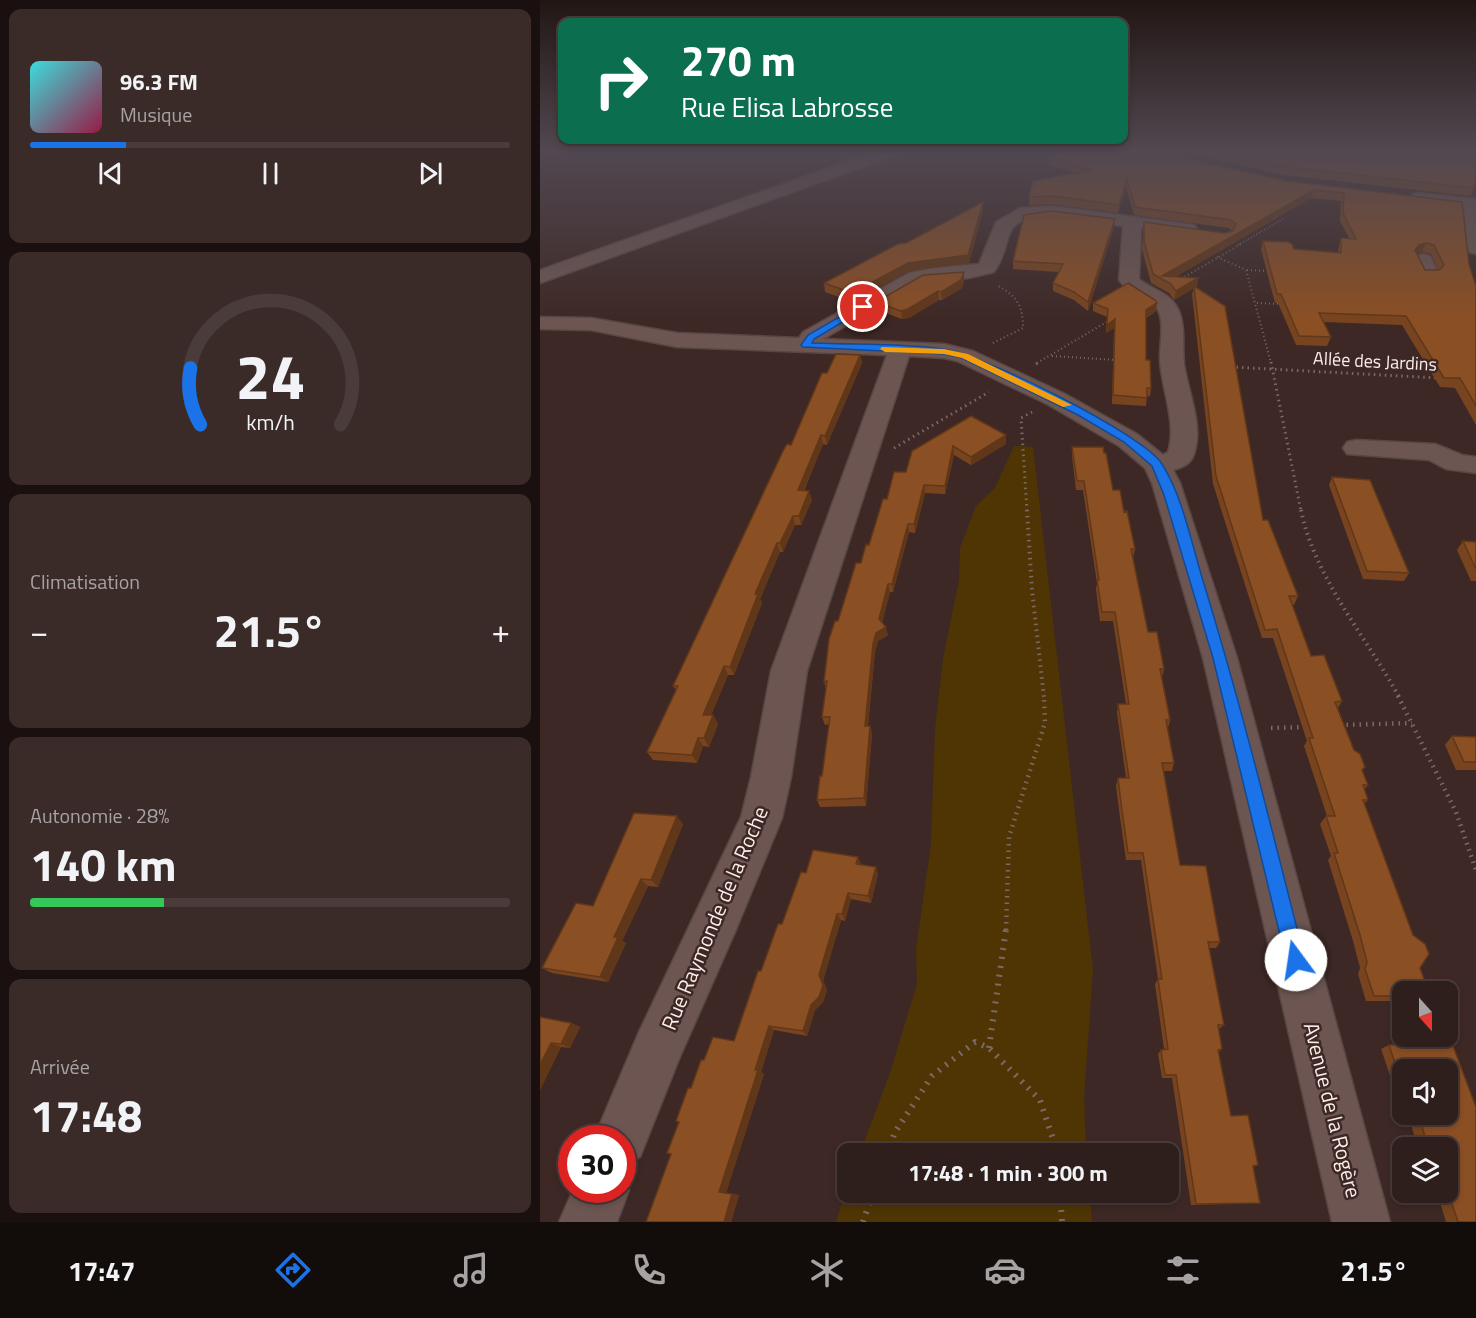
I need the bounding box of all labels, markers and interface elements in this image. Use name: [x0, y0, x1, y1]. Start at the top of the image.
text: 270 m: [681, 28, 796, 92]
icon: right: [582, 42, 660, 120]
text: 96.3 FM: [120, 65, 198, 99]
text: Rue Elisa Labrosse: [681, 86, 893, 127]
text: Musique: [120, 99, 192, 130]
icon: previous: [94, 157, 127, 190]
icon: pause: [254, 157, 287, 190]
icon: next: [414, 157, 447, 190]
pin: [837, 281, 888, 332]
icon: arrive: [846, 290, 879, 323]
text: 24: [235, 329, 305, 424]
street label: Allée des Jardins: [1312, 344, 1438, 378]
text: km/h: [246, 407, 294, 439]
text: Climatisation: [30, 566, 140, 597]
text: 21.5°: [214, 596, 326, 664]
text: −: [30, 606, 48, 656]
text: +: [492, 606, 510, 656]
text: Autonomie · 28%: [30, 800, 169, 831]
street label: Rue Raymonde de la Roche: [652, 801, 776, 1035]
text: 140 km: [30, 830, 176, 898]
position arrow: [1264, 928, 1328, 992]
north arrow: [1392, 981, 1458, 1047]
map controls: [1392, 981, 1458, 1203]
street label: Avenue de la Rogère: [1296, 1019, 1370, 1201]
text: Arrivée: [30, 1051, 90, 1082]
button: sound: [1392, 1059, 1458, 1125]
text: 17:48: [30, 1081, 142, 1149]
speed limit sign: 30: [558, 1125, 636, 1203]
button: layers: [1392, 1137, 1458, 1203]
text: 17:48 · 1 min · 300 m: [908, 1156, 1108, 1190]
icon: directions: [272, 1249, 314, 1291]
icon: music: [450, 1249, 492, 1291]
icon: phone: [628, 1249, 670, 1291]
icon: climate: [806, 1249, 848, 1291]
icon: car: [984, 1249, 1026, 1291]
icon: filters: [1162, 1249, 1204, 1291]
text: 17:47: [68, 1250, 135, 1291]
text: 21.5°: [1340, 1250, 1408, 1291]

